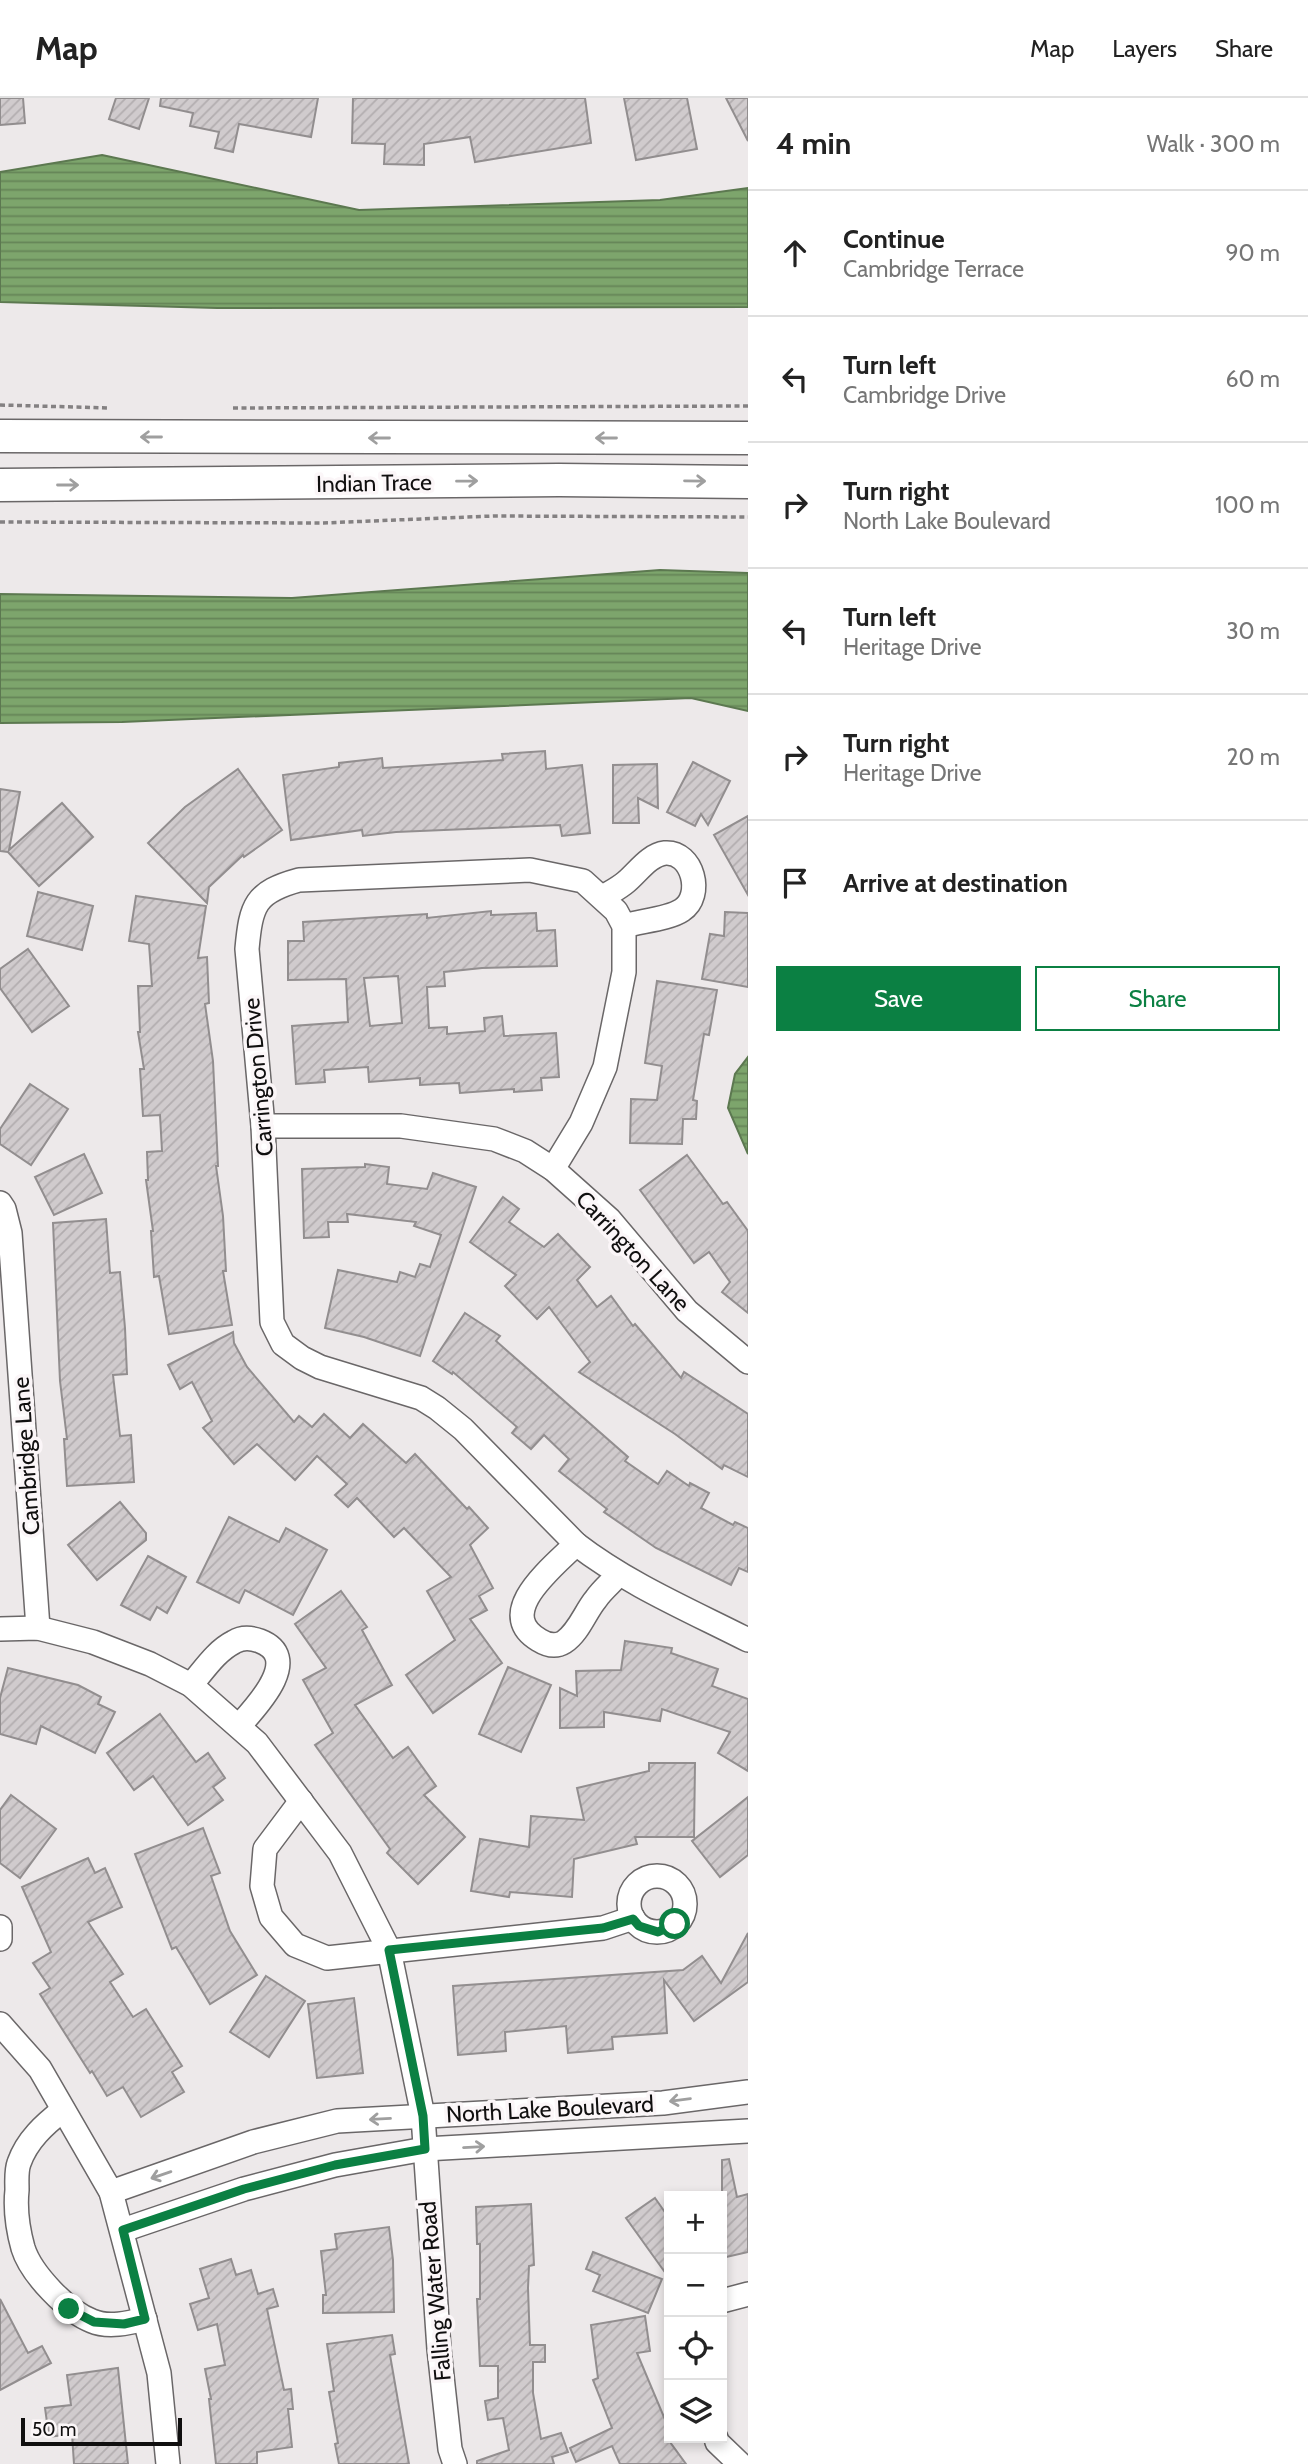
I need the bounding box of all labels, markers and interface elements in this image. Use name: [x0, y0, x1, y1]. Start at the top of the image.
text: Map: [35, 28, 98, 68]
text: Map: [1030, 34, 1074, 63]
text: Layers: [1112, 34, 1177, 63]
text: Share: [1215, 34, 1273, 63]
text: 4 min: [776, 125, 851, 162]
text: Walk · 300 m: [1147, 130, 1280, 158]
text: Continue: [843, 223, 945, 255]
icon: ahead: [776, 234, 814, 272]
text: 90 m: [1226, 239, 1280, 267]
text: Cambridge Terrace: [843, 255, 1024, 283]
text: Turn left: [843, 349, 936, 381]
icon: left: [776, 360, 814, 398]
text: 60 m: [1226, 365, 1280, 393]
text: Cambridge Drive: [843, 381, 1006, 409]
one-way arrow: [140, 430, 163, 444]
one-way arrow: [368, 431, 391, 445]
one-way arrow: [595, 431, 618, 445]
street label: Indian Trace: [316, 468, 432, 498]
one-way arrow: [455, 474, 478, 488]
one-way arrow: [683, 474, 706, 488]
text: Turn right: [843, 475, 949, 507]
one-way arrow: [56, 478, 79, 492]
icon: right: [776, 486, 814, 524]
text: 100 m: [1215, 491, 1280, 519]
text: North Lake Boulevard: [843, 507, 1051, 535]
text: Turn left: [843, 601, 936, 633]
icon: left: [776, 612, 814, 650]
text: 30 m: [1226, 617, 1280, 645]
text: Heritage Drive: [843, 633, 982, 661]
text: Turn right: [843, 727, 949, 759]
icon: right: [776, 738, 814, 776]
text: 20 m: [1227, 743, 1280, 771]
text: Heritage Drive: [843, 759, 982, 787]
icon: arrive: [776, 864, 814, 902]
text: Arrive at destination: [843, 867, 1068, 899]
button: Save: [776, 966, 1021, 1031]
button: Share: [1035, 966, 1280, 1031]
street label: Carrington Drive: [237, 996, 279, 1157]
street label: Carrington Lane: [570, 1185, 696, 1317]
street label: Cambridge Lane: [6, 1376, 45, 1536]
route start: [659, 1908, 690, 1939]
street label: North Lake Boulevard: [445, 2090, 655, 2128]
one-way arrow: [669, 2094, 692, 2107]
one-way arrow: [369, 2112, 392, 2125]
one-way arrow: [462, 2140, 485, 2153]
one-way arrow: [150, 2170, 172, 2182]
map controls: [664, 2191, 727, 2443]
button: +: [664, 2191, 727, 2254]
street label: Falling Water Road: [413, 2200, 457, 2382]
button: −: [664, 2254, 727, 2317]
route end: [53, 2293, 84, 2324]
button: locate: [664, 2317, 727, 2380]
button: layers: [664, 2380, 727, 2443]
scale bar: [21, 2415, 182, 2447]
text: 50 m: [32, 2418, 76, 2441]

